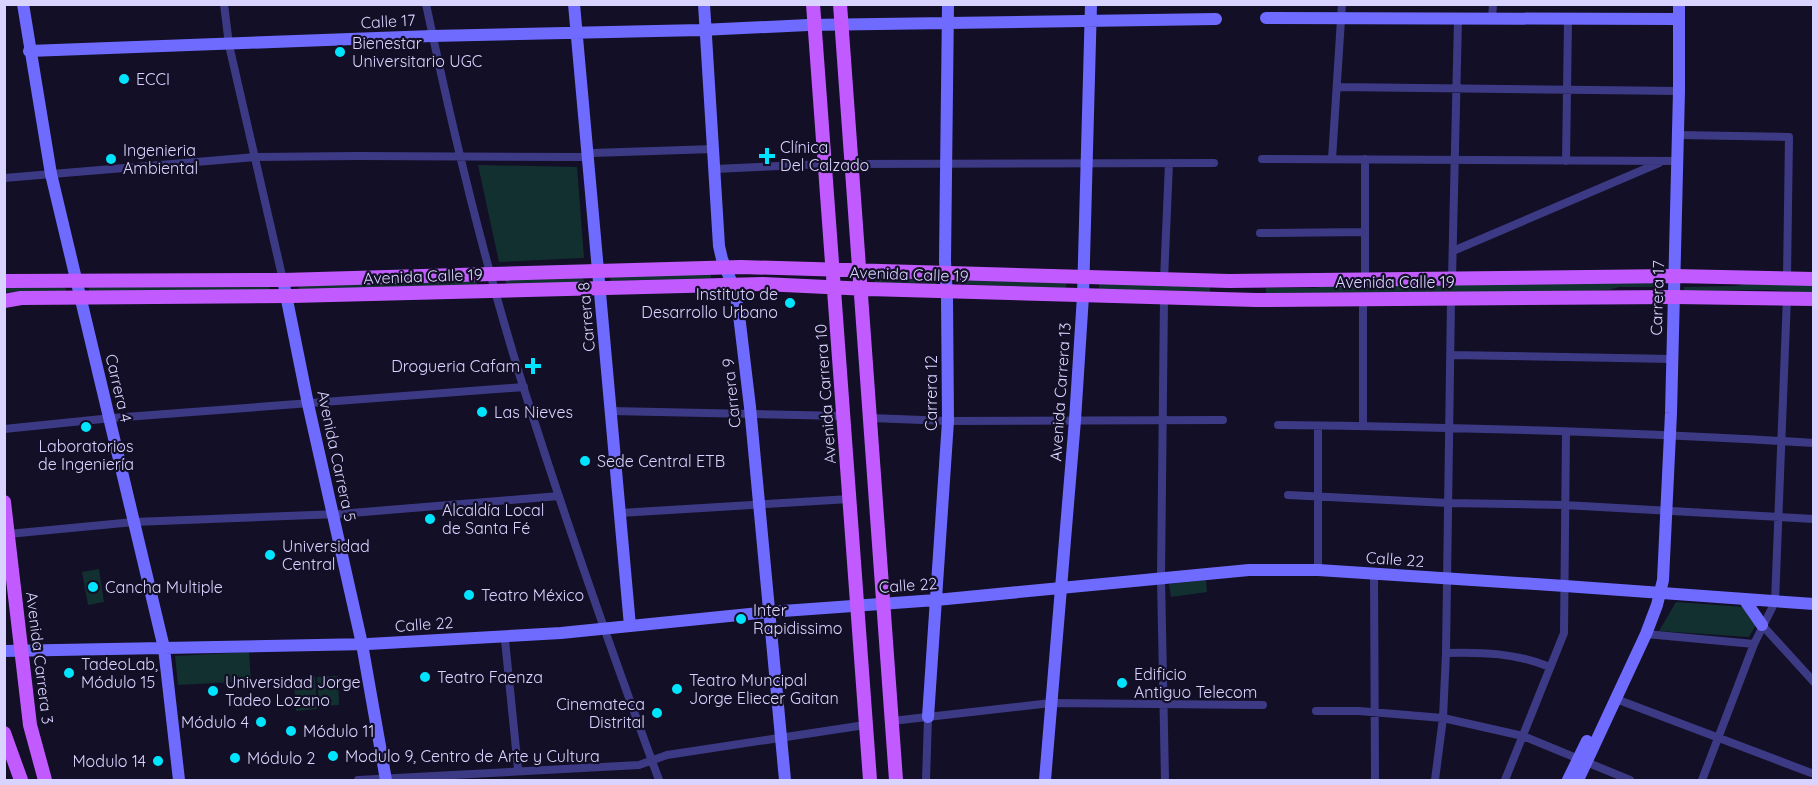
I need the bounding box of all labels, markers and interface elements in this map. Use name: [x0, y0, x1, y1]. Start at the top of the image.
street label: Calle 17: [360, 10, 416, 32]
place label: Bienestar Universitario UGC: [352, 33, 482, 71]
marker: Bienestar Universitario UGC: [333, 45, 347, 59]
place label: ECCI: [136, 69, 170, 89]
marker: ECCI: [117, 72, 131, 86]
place label: Clínica Del Calzado: [780, 137, 869, 175]
place label: Ingenieria Ambiental: [123, 140, 198, 178]
marker: Clínica Del Calzado: [758, 147, 776, 165]
marker: Ingenieria Ambiental: [104, 152, 118, 166]
street label: Carrera 17: [1646, 260, 1668, 336]
street label: Avenida Calle 19: [849, 262, 969, 286]
street label: Avenida Calle 19: [363, 264, 483, 288]
street label: Avenida Calle 19: [1335, 272, 1455, 292]
street label: Carrera 8: [573, 281, 599, 353]
place label: Instituto de Desarrollo Urbano: [641, 284, 778, 322]
marker: Instituto de Desarrollo Urbano: [783, 296, 797, 310]
street label: Avenida Carrera 13: [1045, 322, 1075, 462]
street label: Avenida Carrera 10: [810, 323, 840, 465]
street label: Carrera 4: [101, 352, 137, 424]
street label: Carrera 12: [921, 355, 941, 431]
place label: Drogueria Cafam: [391, 356, 520, 376]
marker: Drogueria Cafam: [524, 357, 542, 375]
street label: Carrera 9: [717, 357, 745, 429]
street label: Avenida Carrera 5: [313, 389, 361, 523]
place label: Las Nieves: [494, 402, 573, 422]
marker: Las Nieves: [475, 405, 489, 419]
marker: Laboratorios de Ingeniería: [79, 420, 93, 434]
place label: Laboratorios de Ingeniería: [38, 436, 134, 474]
place label: Sede Central ETB: [597, 451, 725, 471]
marker: Sede Central ETB: [578, 454, 592, 468]
place label: Alcaldía Local de Santa Fé: [442, 500, 544, 538]
marker: Alcaldía Local de Santa Fé: [423, 512, 437, 526]
place label: Universidad Central: [282, 536, 370, 574]
street label: Calle 22: [1365, 547, 1425, 571]
marker: Universidad Central: [263, 548, 277, 562]
street label: Calle 22: [878, 573, 938, 597]
place label: Cancha Multiple: [105, 577, 223, 597]
marker: Cancha Multiple: [86, 580, 100, 594]
place label: Teatro México: [481, 585, 584, 605]
marker: Teatro México: [462, 588, 476, 602]
street label: Avenida Carrera 3: [22, 591, 58, 725]
place label: Inter Rapidissimo: [753, 600, 842, 638]
street label: Calle 22: [394, 612, 454, 636]
marker: Inter Rapidissimo: [734, 612, 748, 626]
place label: TadeoLab, Módulo 15: [81, 654, 158, 692]
place label: Edificio Antiguo Telecom: [1134, 664, 1257, 702]
marker: TadeoLab, Módulo 15: [62, 666, 76, 680]
place label: Teatro Faenza: [437, 667, 543, 687]
marker: Teatro Faenza: [418, 670, 432, 684]
place label: Teatro Muncipal Jorge Eliecer Gaitan: [689, 670, 839, 708]
place label: Universidad Jorge Tadeo Lozano: [225, 672, 361, 710]
marker: Edificio Antiguo Telecom: [1115, 676, 1129, 690]
marker: Teatro Muncipal Jorge Eliecer Gaitan: [670, 682, 684, 696]
marker: Universidad Jorge Tadeo Lozano: [206, 684, 220, 698]
place label: Cinemateca Distrital: [556, 694, 645, 732]
marker: Cinemateca Distrital: [650, 706, 664, 720]
place label: Módulo 4: [181, 712, 249, 732]
marker: Módulo 4: [254, 715, 268, 729]
place label: Módulo 11: [303, 721, 374, 741]
marker: Módulo 11: [284, 724, 298, 738]
place label: Modulo 9, Centro de Arte y Cultura: [345, 746, 600, 766]
place label: Módulo 2: [247, 748, 316, 768]
marker: Modulo 9, Centro de Arte y Cultura: [326, 749, 340, 763]
place label: Modulo 14: [72, 751, 146, 771]
marker: Módulo 2: [228, 751, 242, 765]
marker: Modulo 14: [151, 754, 165, 768]

